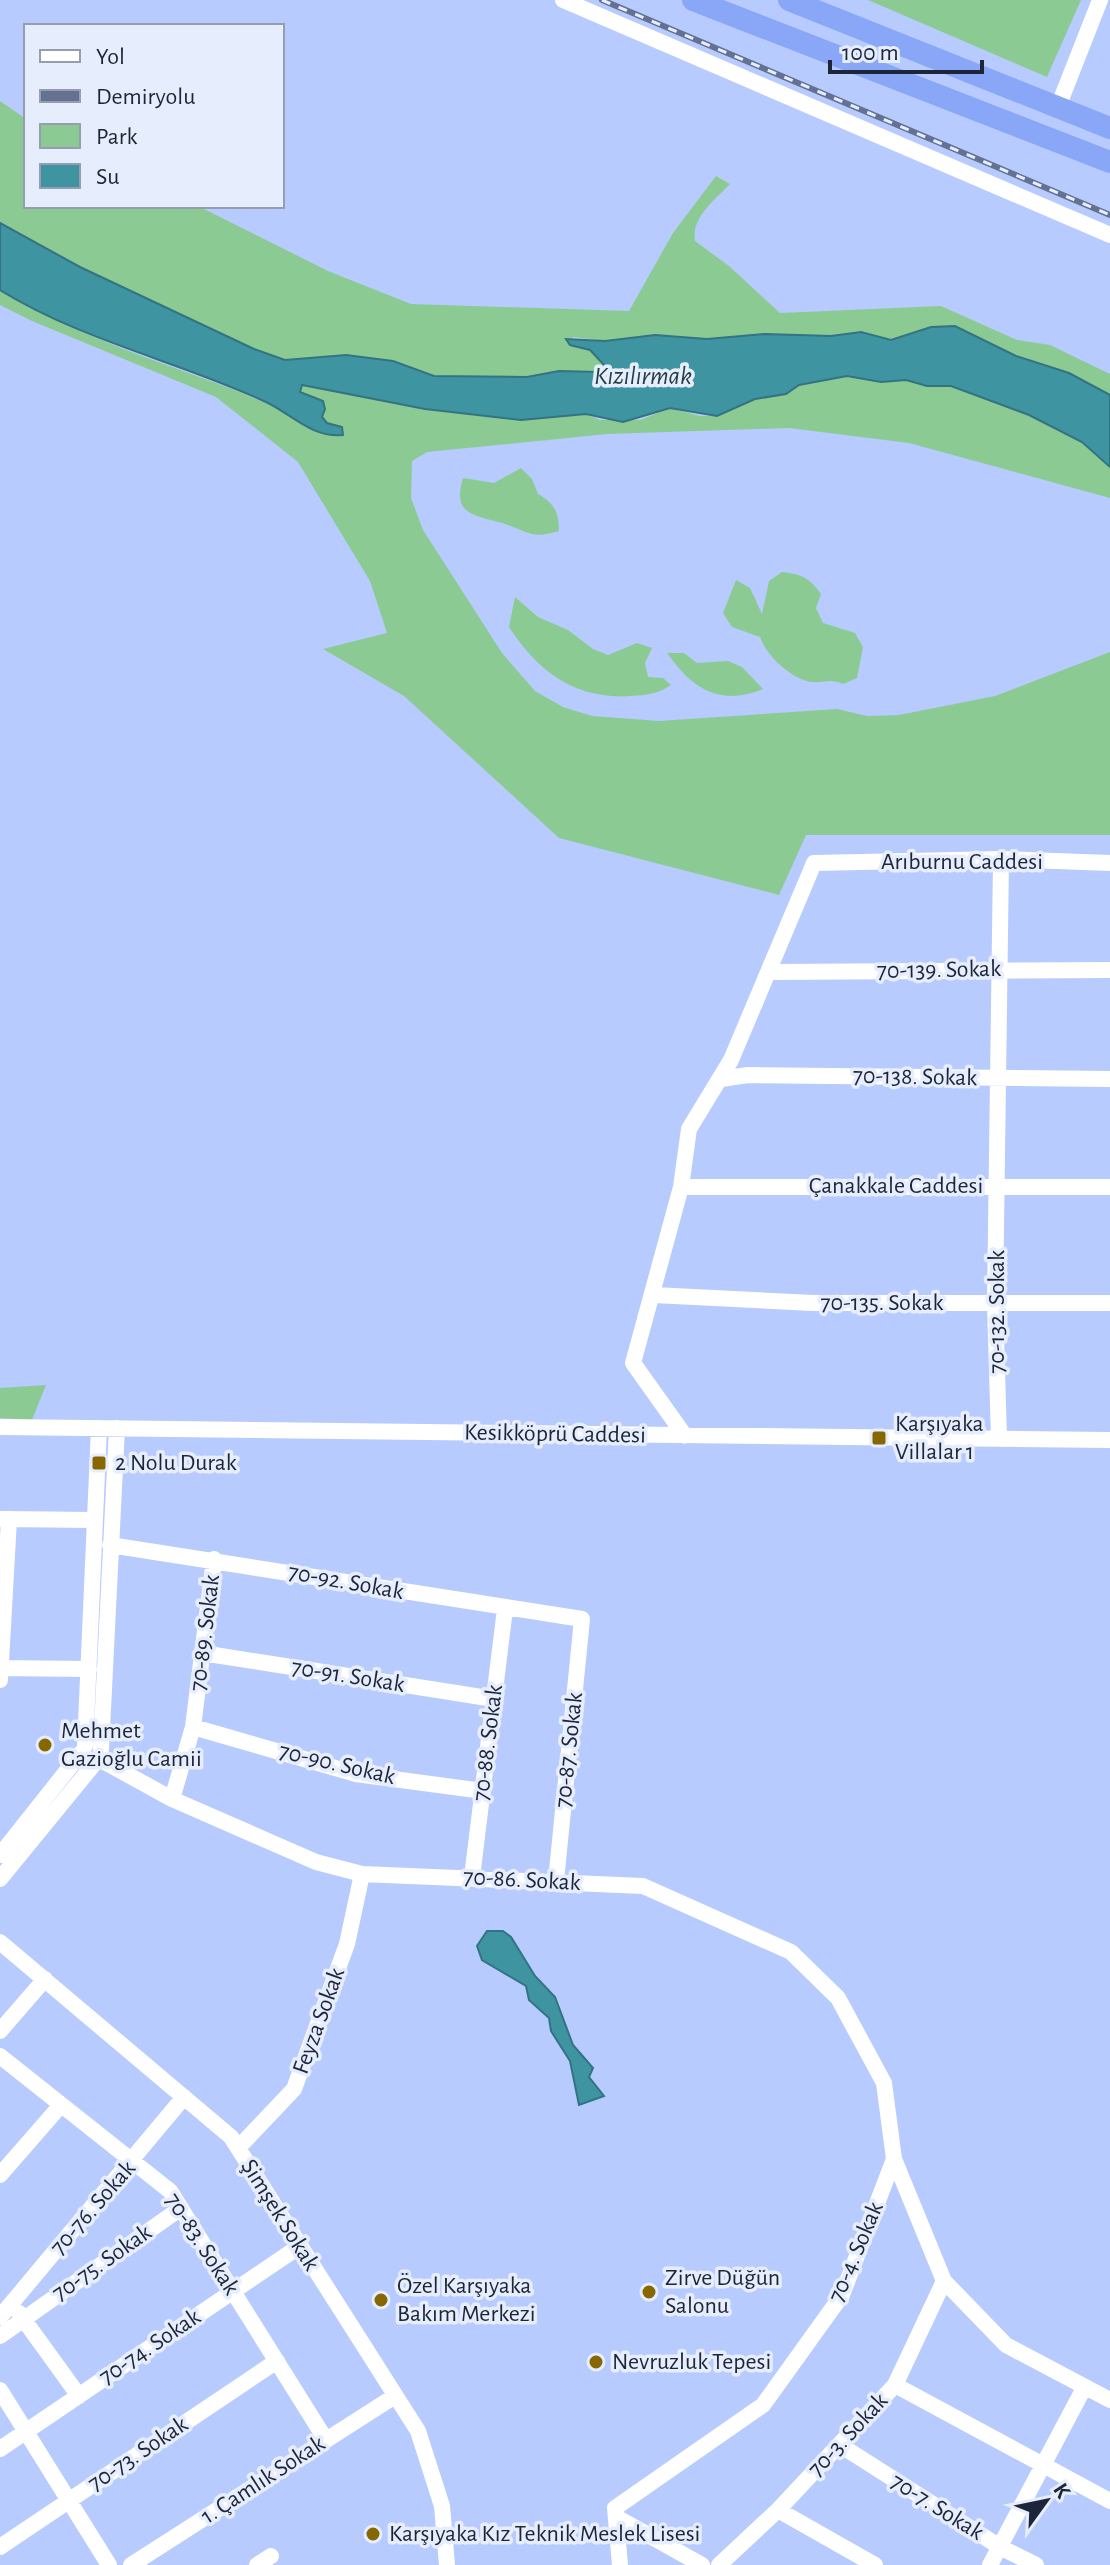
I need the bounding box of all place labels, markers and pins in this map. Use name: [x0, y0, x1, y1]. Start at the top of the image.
place label: Karşıyaka Villalar 1: [895, 1412, 984, 1464]
marker: Karşıyaka Villalar 1: [870, 1429, 888, 1447]
place label: 2 Nolu Durak: [115, 1451, 237, 1475]
marker: 2 Nolu Durak: [90, 1454, 108, 1472]
place label: Mehmet Gazioğlu Camii: [61, 1719, 202, 1771]
marker: Mehmet Gazioğlu Camii: [36, 1736, 54, 1754]
place label: Zirve Düğün Salonu: [665, 2266, 780, 2318]
place label: Özel Karşıyaka Bakım Merkezi: [397, 2273, 536, 2326]
marker: Zirve Düğün Salonu: [640, 2283, 658, 2301]
marker: Özel Karşıyaka Bakım Merkezi: [372, 2291, 390, 2309]
place label: Nevruzluk Tepesi: [612, 2350, 771, 2374]
marker: Nevruzluk Tepesi: [587, 2353, 605, 2371]
place label: Karşıyaka Kız Teknik Meslek Lisesi: [389, 2522, 700, 2546]
marker: Karşıyaka Kız Teknik Meslek Lisesi: [364, 2525, 382, 2543]

